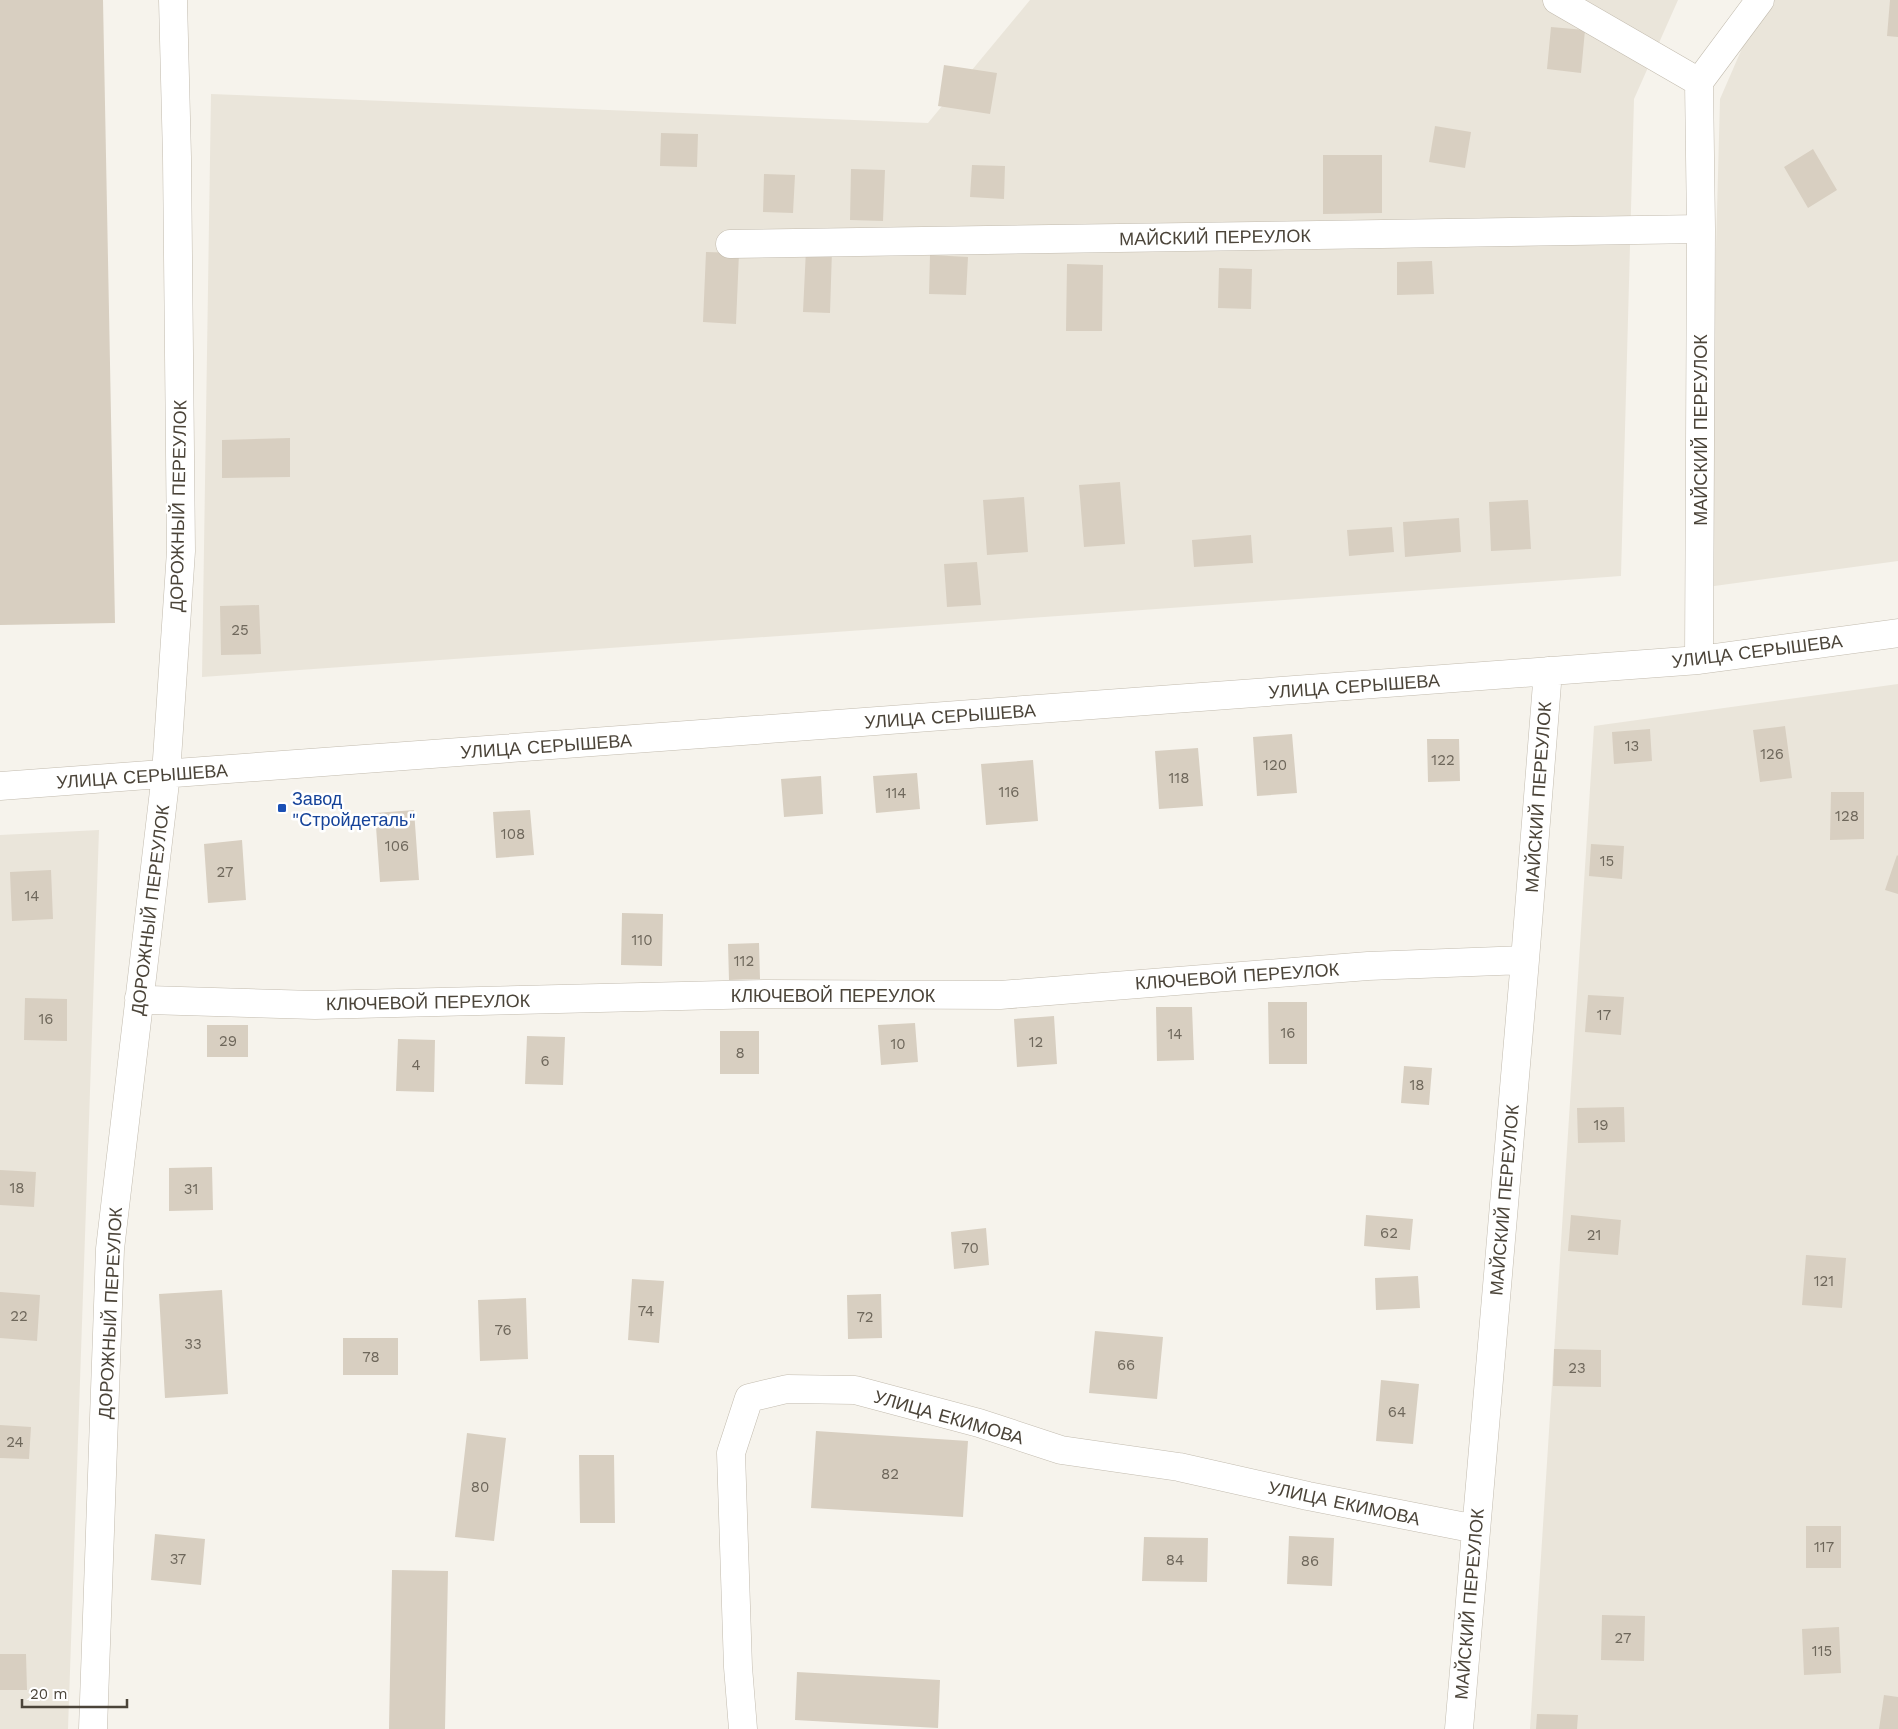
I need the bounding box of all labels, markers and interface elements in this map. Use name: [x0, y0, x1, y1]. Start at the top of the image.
street label: МАЙСКИЙ ПЕРЕУЛОК: [1119, 225, 1311, 249]
street label: МАЙСКИЙ ПЕРЕУЛОК: [1690, 334, 1711, 526]
street label: ДОРОЖНЫЙ ПЕРЕУЛОК: [166, 399, 190, 612]
house number: 25: [231, 621, 249, 639]
street label: УЛИЦА СЕРЫШЕВА: [1670, 630, 1844, 672]
street label: УЛИЦА СЕРЫШЕВА: [1268, 670, 1440, 702]
street label: УЛИЦА СЕРЫШЕВА: [864, 700, 1036, 732]
street label: МАЙСКИЙ ПЕРЕУЛОК: [1521, 700, 1555, 893]
street label: УЛИЦА СЕРЫШЕВА: [460, 730, 632, 762]
house number: 13: [1625, 737, 1639, 755]
house number: 126: [1760, 745, 1784, 763]
house number: 122: [1431, 751, 1455, 769]
house number: 120: [1263, 756, 1287, 774]
street label: УЛИЦА СЕРЫШЕВА: [56, 760, 228, 792]
house number: 118: [1169, 769, 1189, 787]
house number: 116: [999, 783, 1019, 801]
house number: 114: [886, 784, 906, 802]
place label: Завод "Стройдеталь": [292, 788, 416, 830]
marker: Завод "Стройдеталь": [276, 802, 288, 814]
street label: ДОРОЖНЫЙ ПЕРЕУЛОК: [127, 803, 173, 1017]
house number: 128: [1835, 807, 1859, 825]
house number: 108: [501, 825, 525, 843]
house number: 106: [385, 837, 409, 855]
house number: 15: [1600, 852, 1614, 870]
house number: 27: [217, 863, 233, 881]
house number: 14: [24, 887, 40, 905]
house number: 110: [631, 931, 653, 949]
house number: 112: [734, 952, 754, 970]
street label: КЛЮЧЕВОЙ ПЕРЕУЛОК: [1134, 958, 1340, 994]
street label: КЛЮЧЕВОЙ ПЕРЕУЛОК: [731, 985, 936, 1006]
street label: КЛЮЧЕВОЙ ПЕРЕУЛОК: [326, 990, 531, 1014]
house number: 17: [1597, 1006, 1611, 1024]
house number: 16: [39, 1010, 53, 1028]
house number: 16: [1281, 1024, 1295, 1042]
house number: 14: [1167, 1025, 1183, 1043]
house number: 29: [219, 1032, 237, 1050]
house number: 12: [1029, 1033, 1043, 1051]
house number: 10: [890, 1035, 906, 1053]
house number: 8: [735, 1044, 745, 1062]
house number: 6: [540, 1052, 550, 1070]
house number: 4: [411, 1056, 421, 1074]
house number: 18: [1409, 1076, 1425, 1094]
street label: МАЙСКИЙ ПЕРЕУЛОК: [1485, 1103, 1523, 1296]
house number: 19: [1593, 1116, 1609, 1134]
house number: 18: [9, 1179, 25, 1197]
house number: 31: [184, 1180, 198, 1198]
street label: ДОРОЖНЫЙ ПЕРЕУЛОК: [94, 1206, 126, 1419]
house number: 62: [1380, 1224, 1398, 1242]
house number: 21: [1587, 1226, 1601, 1244]
house number: 70: [961, 1239, 979, 1257]
house number: 121: [1814, 1272, 1834, 1290]
house number: 74: [638, 1302, 654, 1320]
house number: 22: [10, 1307, 28, 1325]
house number: 72: [856, 1308, 874, 1326]
house number: 76: [494, 1321, 512, 1339]
house number: 33: [184, 1335, 202, 1353]
house number: 78: [362, 1348, 380, 1366]
house number: 66: [1117, 1356, 1135, 1374]
house number: 23: [1568, 1359, 1586, 1377]
street label: УЛИЦА ЕКИМОВА: [872, 1386, 1026, 1448]
house number: 64: [1388, 1403, 1406, 1421]
house number: 24: [6, 1433, 24, 1451]
house number: 82: [881, 1465, 899, 1483]
street label: УЛИЦА ЕКИМОВА: [1266, 1477, 1422, 1529]
house number: 80: [471, 1478, 489, 1496]
street label: МАЙСКИЙ ПЕРЕУЛОК: [1450, 1507, 1488, 1700]
house number: 117: [1814, 1538, 1834, 1556]
house number: 37: [170, 1550, 186, 1568]
house number: 84: [1166, 1551, 1184, 1569]
house number: 86: [1301, 1552, 1319, 1570]
house number: 27: [1615, 1629, 1631, 1647]
house number: 115: [1812, 1642, 1832, 1660]
scale bar: [22, 1676, 128, 1708]
text: 20 m: [30, 1685, 68, 1703]

